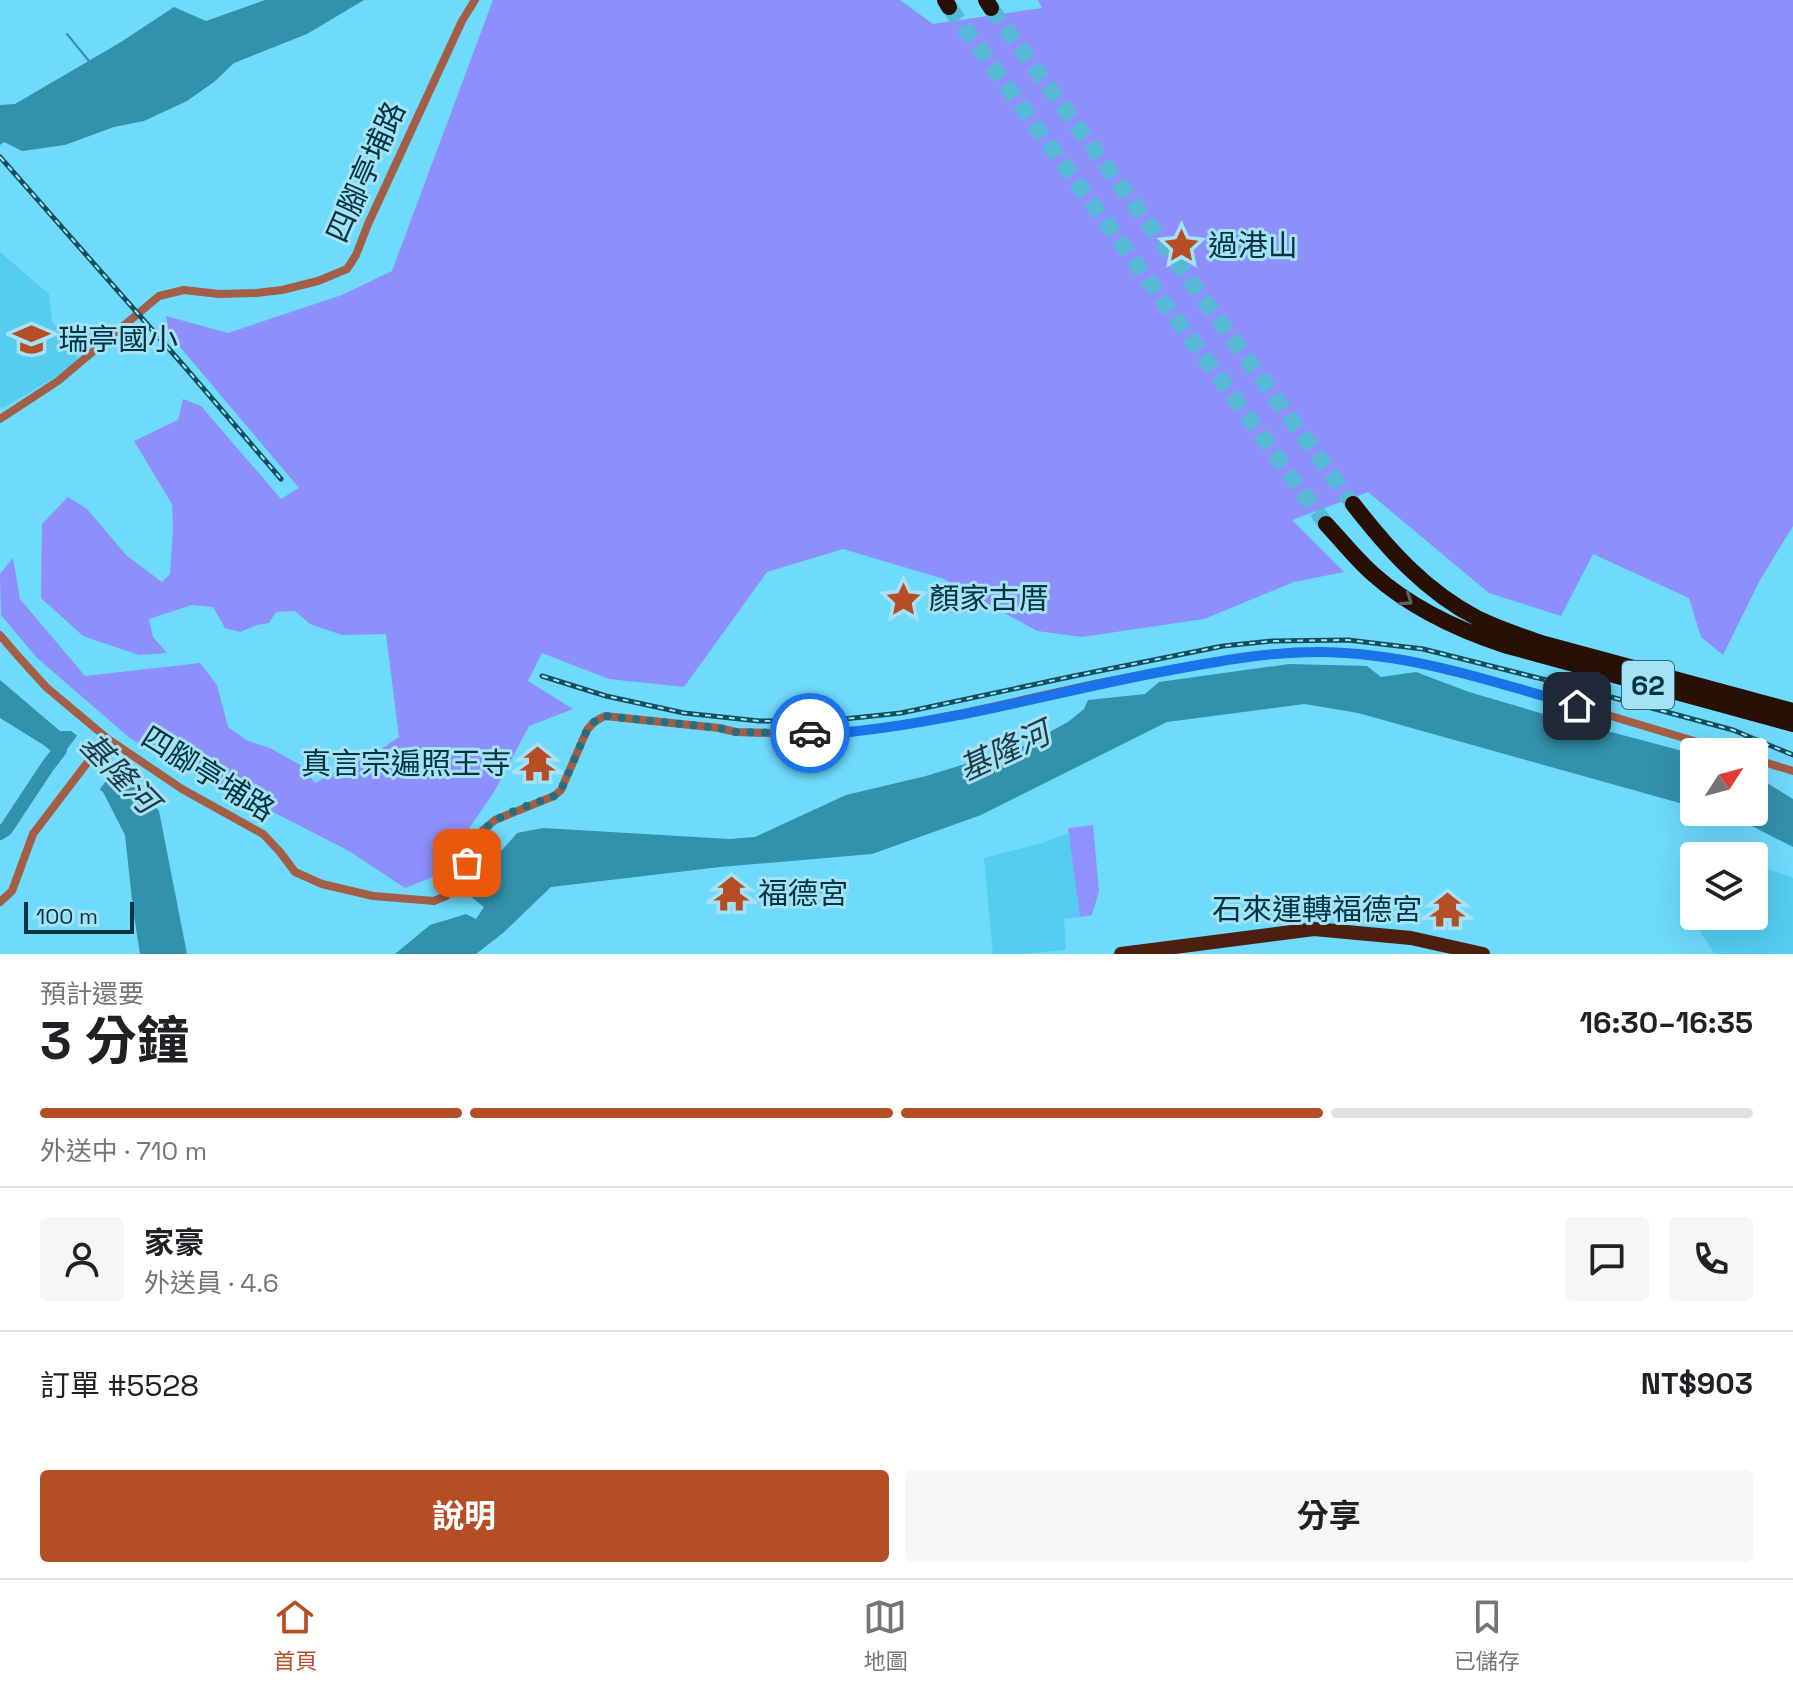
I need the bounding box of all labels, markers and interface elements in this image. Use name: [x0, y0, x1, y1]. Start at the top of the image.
street label: 四腳亭埔路: [317, 95, 414, 248]
place label: 過港山: [1208, 226, 1298, 265]
place icon: 過港山: [1163, 227, 1201, 265]
place label: 瑞亭國小: [58, 320, 178, 359]
school or university icon: 瑞亭國小: [13, 321, 51, 359]
place label: 顏家古厝: [929, 579, 1049, 618]
place icon: 顏家古厝: [884, 580, 922, 618]
one-way arrow: [1398, 590, 1412, 605]
road number: 62: [1622, 661, 1674, 709]
pin: [1543, 672, 1611, 740]
icon: home: [1555, 684, 1599, 728]
courier: [770, 693, 850, 773]
water label: 基隆河: [952, 710, 1061, 789]
icon: car: [788, 711, 832, 755]
street label: 四腳亭埔路: [134, 717, 282, 830]
water label: 基隆河: [71, 725, 171, 826]
north arrow: [1680, 738, 1768, 826]
map controls: [1680, 738, 1768, 930]
place label: 真言宗遍照王寺: [301, 744, 511, 783]
temple icon: 真言宗遍照王寺: [518, 745, 556, 783]
pin: [433, 829, 501, 897]
icon: bag: [445, 841, 489, 885]
button: layers: [1680, 842, 1768, 930]
place label: 福德宮: [758, 874, 848, 913]
temple icon: 福德宮: [713, 875, 751, 913]
place label: 石來運轉福德宮: [1212, 890, 1422, 929]
temple icon: 石來運轉福德宮: [1429, 891, 1467, 929]
scale bar: [24, 898, 134, 934]
text: 100 m: [36, 902, 98, 930]
text: 預計還要: [40, 977, 144, 1011]
text: 16:30–16:35: [1579, 1003, 1753, 1042]
text: 3 分鐘: [40, 1008, 189, 1074]
text: 外送中 · 710 m: [40, 1134, 207, 1168]
button: person: [40, 1217, 124, 1301]
button: chat: [1565, 1217, 1649, 1301]
button: phone: [1669, 1217, 1753, 1301]
text: 家豪: [144, 1223, 204, 1262]
text: 外送員 · 4.6: [144, 1266, 279, 1300]
text: NT$903: [1641, 1364, 1753, 1403]
text: 訂單 #5528: [40, 1366, 199, 1405]
button: 說明: [40, 1470, 889, 1562]
button: 分享: [905, 1470, 1753, 1562]
tab: 首頁: [273, 1595, 317, 1675]
tab: 地圖: [863, 1595, 908, 1675]
tab: 已儲存: [1454, 1595, 1520, 1675]

